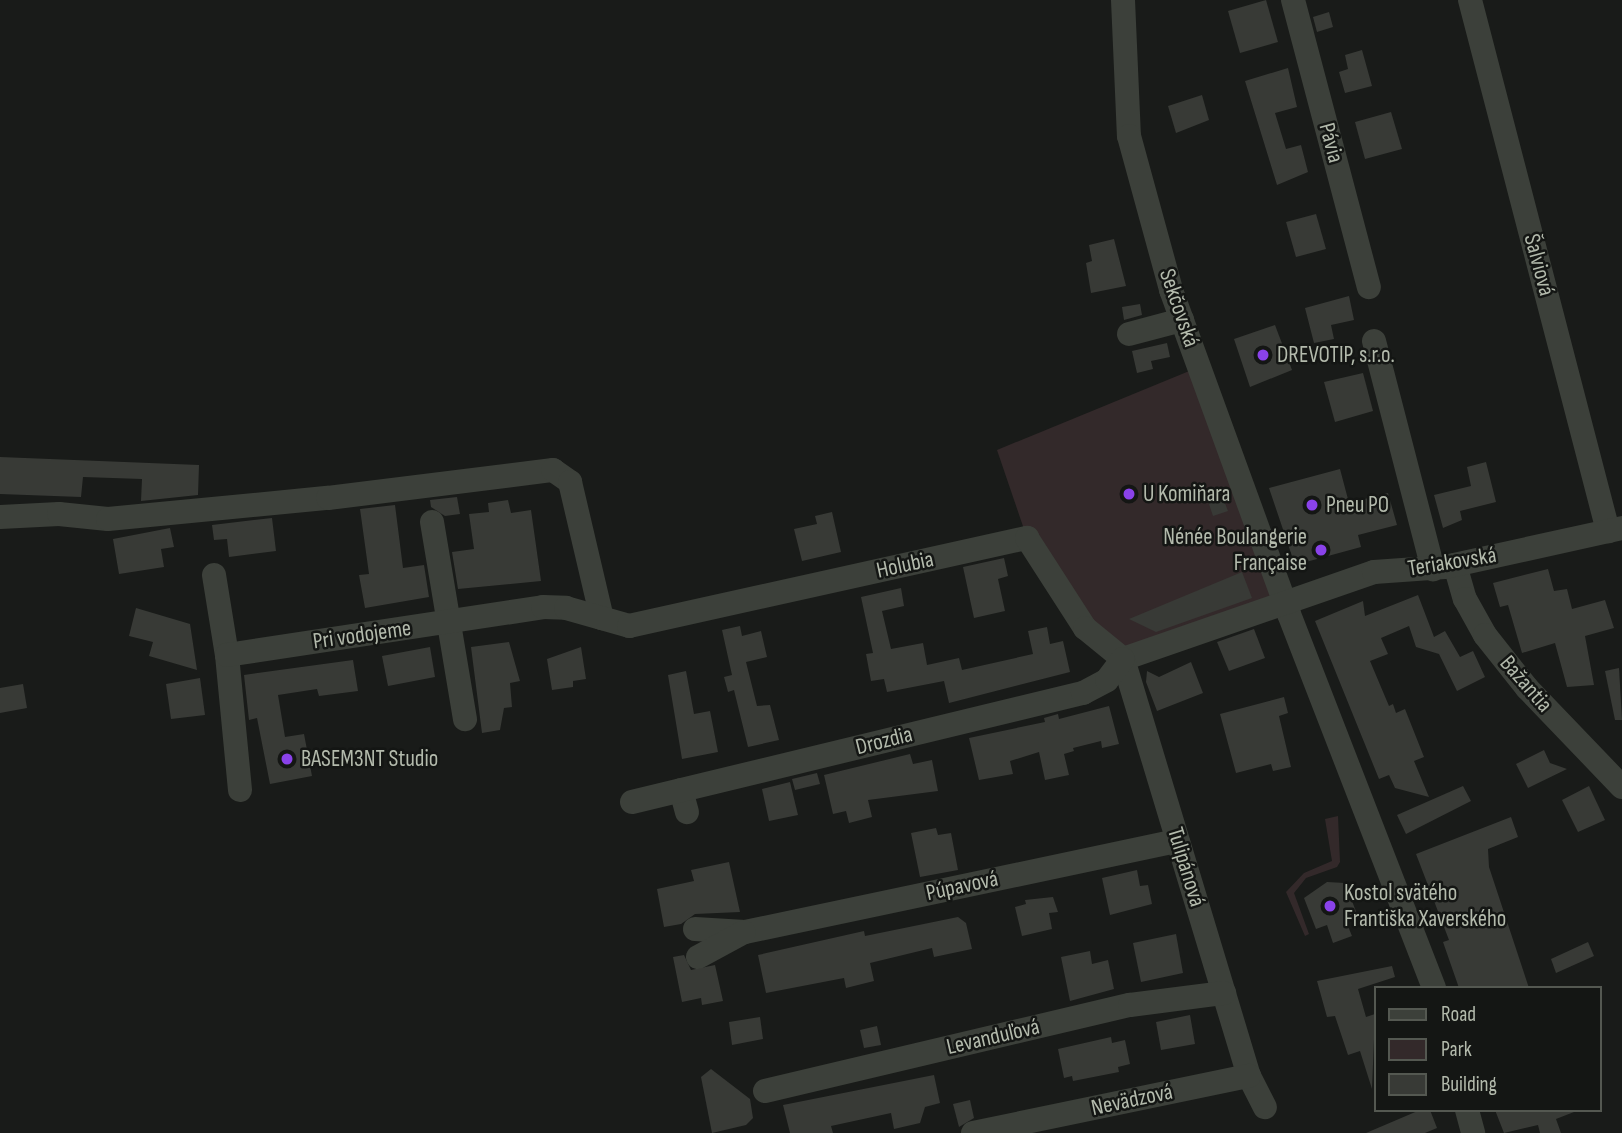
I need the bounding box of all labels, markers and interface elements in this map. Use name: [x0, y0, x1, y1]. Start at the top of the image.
street label: Pávia: [1312, 120, 1350, 166]
street label: Šalviová: [1518, 231, 1560, 299]
street label: Sekčovská: [1153, 265, 1205, 351]
place label: DREVOTIP, s.r.o.: [1277, 341, 1395, 369]
marker: DREVOTIP, s.r.o.: [1255, 347, 1271, 363]
place label: U Komiňara: [1143, 480, 1230, 508]
marker: U Komiňara: [1121, 486, 1137, 502]
place label: Pneu PO: [1326, 491, 1389, 519]
marker: Pneu PO: [1304, 497, 1320, 513]
place label: Nénée Boulangerie Française: [1163, 523, 1307, 577]
street label: Teriakovská: [1406, 541, 1498, 583]
marker: Nénée Boulangerie Française: [1313, 542, 1329, 558]
street label: Holubia: [874, 545, 936, 585]
street label: Pri vodojeme: [311, 614, 413, 656]
street label: Bažantia: [1494, 650, 1558, 718]
street label: Drozdia: [853, 721, 915, 761]
place label: BASEM3NT Studio: [301, 745, 438, 773]
marker: BASEM3NT Studio: [279, 751, 295, 767]
street label: Tulipánová: [1161, 824, 1211, 910]
street label: Púpavová: [923, 865, 1001, 907]
place label: Kostol svätého Františka Xaverského: [1344, 879, 1506, 933]
marker: Kostol svätého Františka Xaverského: [1322, 898, 1338, 914]
legend: [1374, 986, 1601, 1112]
text: Road: [1441, 1002, 1476, 1027]
street label: Levanduľová: [944, 1013, 1042, 1061]
text: Park: [1441, 1037, 1472, 1062]
text: Building: [1441, 1072, 1497, 1097]
street label: Nevädzová: [1089, 1078, 1175, 1122]

